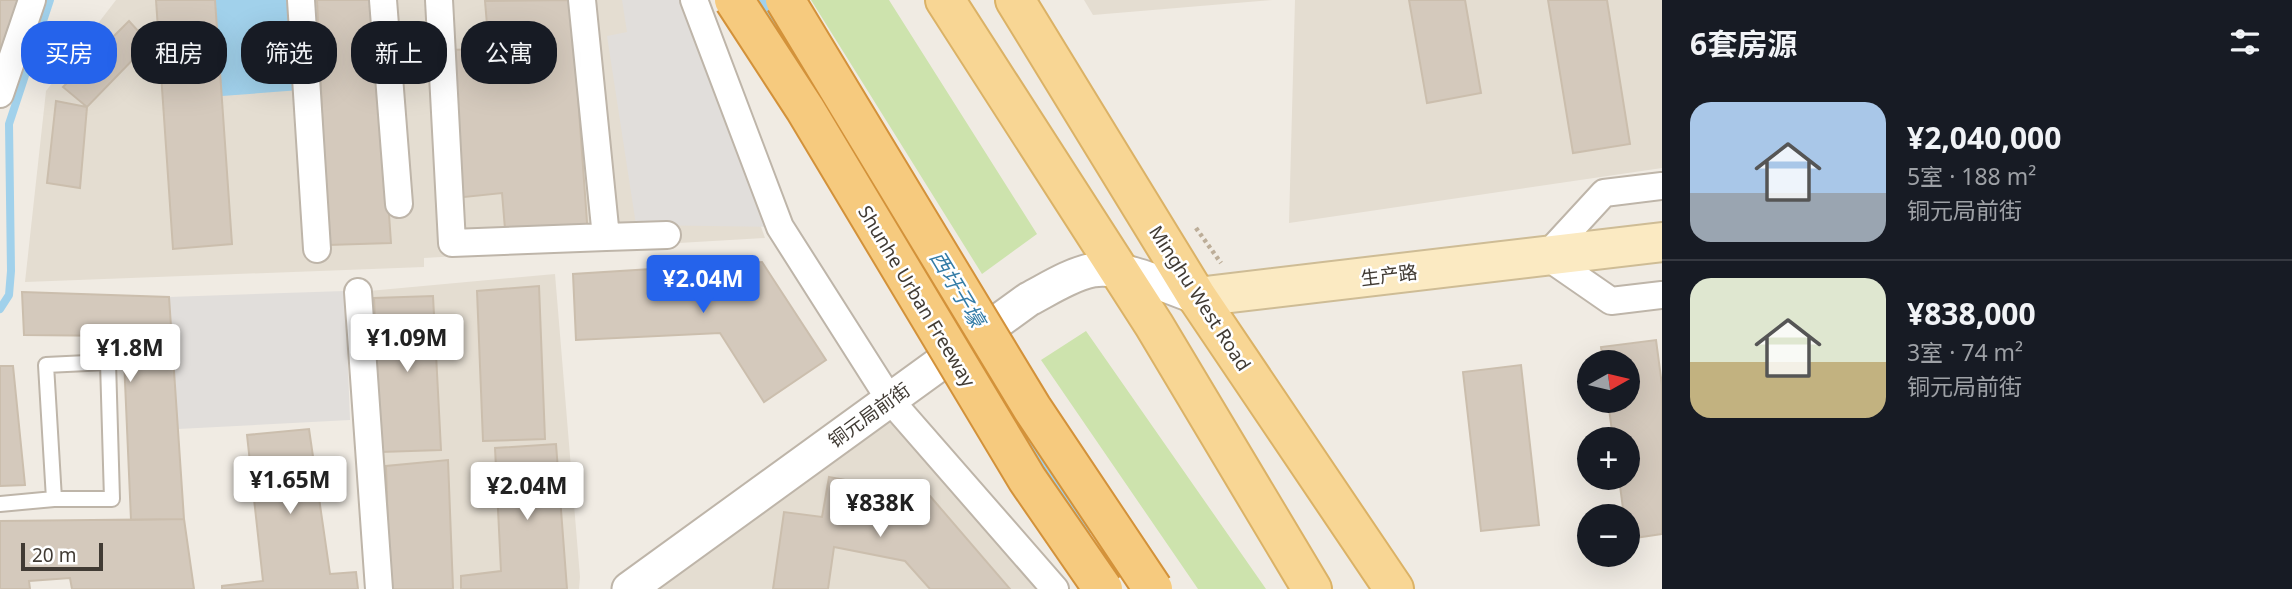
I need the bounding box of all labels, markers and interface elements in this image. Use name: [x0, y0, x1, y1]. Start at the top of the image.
chip: 买房: [21, 21, 117, 84]
chip: 租房: [131, 21, 227, 84]
chip: 筛选: [241, 21, 337, 84]
chip: 新上: [351, 21, 447, 84]
chip: 公寓: [461, 21, 557, 84]
text: 6套房源: [1690, 23, 1797, 64]
icon: filters: [2226, 23, 2264, 61]
text: ¥2,040,000: [1907, 117, 2061, 158]
icon: home: [1746, 130, 1830, 214]
text: 5室 · 188 m²: [1907, 160, 2036, 192]
text: 铜元局前街: [1907, 194, 2022, 226]
street label: Shunhe Urban Freeway: [852, 200, 982, 392]
street label: Minghu West Road: [1143, 220, 1257, 376]
water label: 西圩子壕: [924, 245, 994, 335]
pin: ¥2.04M: [646, 256, 760, 315]
street label: 生产路: [1359, 259, 1419, 291]
text: ¥2.04M: [663, 262, 743, 294]
text: ¥838,000: [1907, 293, 2036, 334]
icon: home: [1746, 306, 1830, 390]
pin: ¥1.09M: [350, 314, 464, 374]
text: ¥1.09M: [367, 321, 447, 353]
pin: ¥1.8M: [81, 324, 179, 384]
text: ¥1.8M: [96, 331, 164, 363]
text: 3室 · 74 m²: [1907, 336, 2023, 368]
north arrow: [1577, 350, 1640, 413]
map controls: [1577, 350, 1640, 567]
text: 铜元局前街: [1907, 370, 2022, 402]
street label: 铜元局前街: [823, 377, 915, 453]
button: +: [1577, 427, 1640, 490]
pin: ¥1.65M: [233, 456, 347, 516]
pin: ¥2.04M: [470, 462, 584, 522]
text: ¥1.65M: [250, 463, 330, 495]
text: ¥2.04M: [487, 469, 567, 501]
pin: ¥838K: [831, 480, 929, 539]
text: ¥838K: [846, 486, 914, 518]
button: −: [1577, 504, 1640, 567]
scale bar: [21, 540, 103, 572]
text: 20 m: [32, 542, 76, 568]

